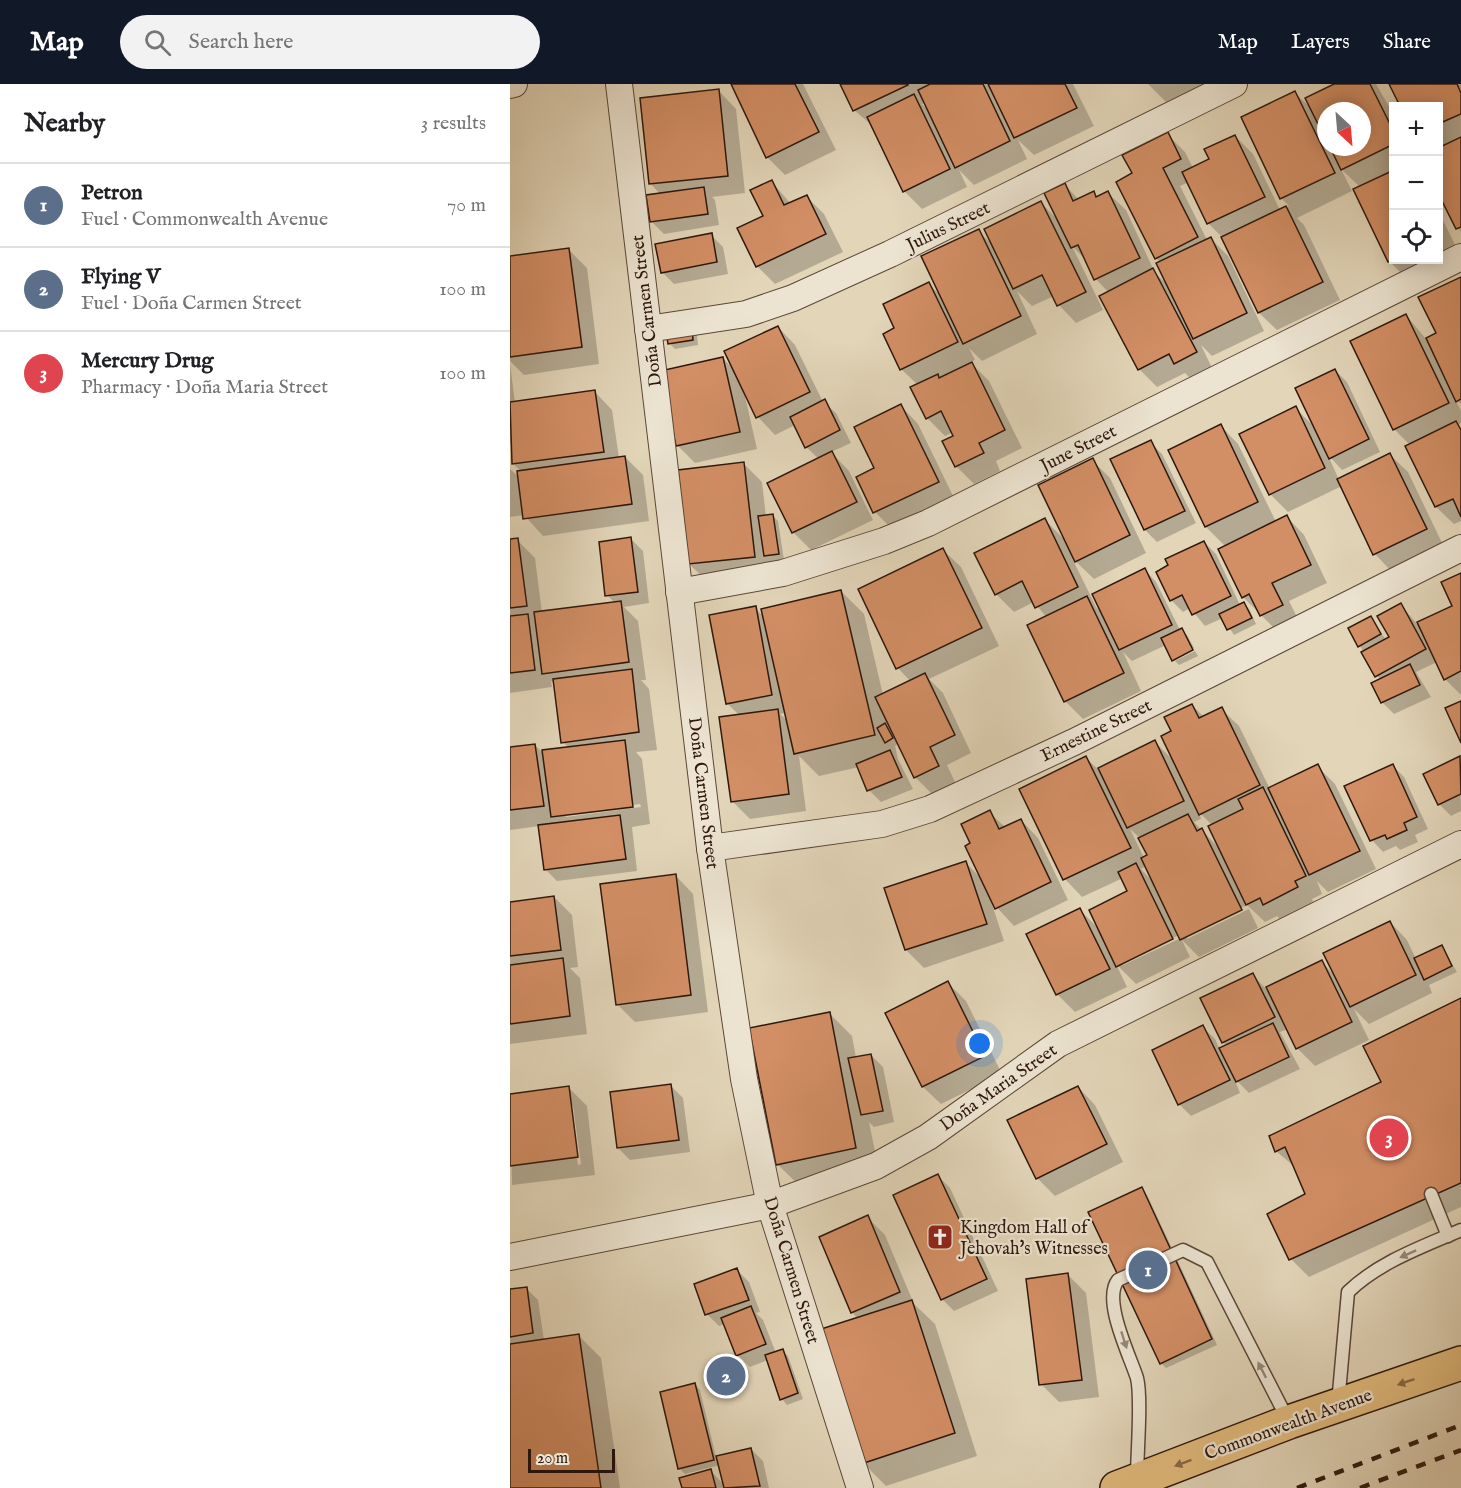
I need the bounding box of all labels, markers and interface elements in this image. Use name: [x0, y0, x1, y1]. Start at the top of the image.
search box: [120, 15, 540, 69]
text: Map: [30, 25, 84, 60]
icon: search: [141, 26, 174, 59]
text: Search here: [189, 28, 293, 56]
text: Map: [1218, 29, 1258, 56]
text: Layers: [1291, 29, 1350, 56]
text: Share: [1383, 29, 1431, 56]
north arrow: [1317, 102, 1371, 156]
map controls: [1389, 102, 1443, 264]
button: +: [1389, 102, 1443, 156]
text: Nearby: [24, 107, 105, 140]
text: 3 results: [421, 111, 486, 136]
button: −: [1389, 156, 1443, 210]
text: Petron: [81, 179, 143, 207]
text: 1: [40, 193, 47, 218]
text: 70 m: [447, 193, 486, 218]
street label: Julius Street: [901, 197, 994, 258]
text: Fuel · Commonwealth Avenue: [81, 207, 328, 232]
button: locate: [1389, 210, 1443, 264]
street label: Doña Carmen Street: [627, 233, 668, 388]
text: Flying V: [81, 263, 160, 291]
text: 2: [39, 277, 48, 302]
text: 100 m: [439, 277, 486, 302]
text: Fuel · Doña Carmen Street: [81, 291, 302, 316]
text: Mercury Drug: [81, 347, 213, 375]
text: 3: [40, 361, 47, 386]
text: 100 m: [439, 361, 486, 386]
text: Pharmacy · Doña Maria Street: [81, 375, 328, 400]
street label: June Street: [1035, 420, 1121, 479]
street label: Ernestine Street: [1037, 695, 1156, 768]
street label: Doña Carmen Street: [682, 716, 723, 871]
your location: [965, 1029, 994, 1058]
street label: Doña Maria Street: [936, 1039, 1062, 1137]
pin: 3: [1370, 1116, 1408, 1160]
street label: Doña Carmen Street: [757, 1194, 824, 1347]
place label: Kingdom Hall of Jehovah's Witnesses: [958, 1217, 1108, 1261]
church icon: Kingdom Hall of Jehovah's Witnesses: [925, 1222, 955, 1252]
pin: 1: [1128, 1248, 1168, 1292]
one-way arrow: [1399, 1249, 1416, 1258]
one-way arrow: [1120, 1331, 1129, 1349]
pin: 2: [706, 1354, 746, 1398]
one-way arrow: [1257, 1361, 1267, 1378]
one-way arrow: [1397, 1377, 1415, 1387]
street label: Commonwealth Avenue: [1202, 1384, 1375, 1466]
scale bar: [528, 1446, 615, 1474]
text: 20 m: [537, 1449, 568, 1469]
one-way arrow: [1174, 1459, 1192, 1468]

